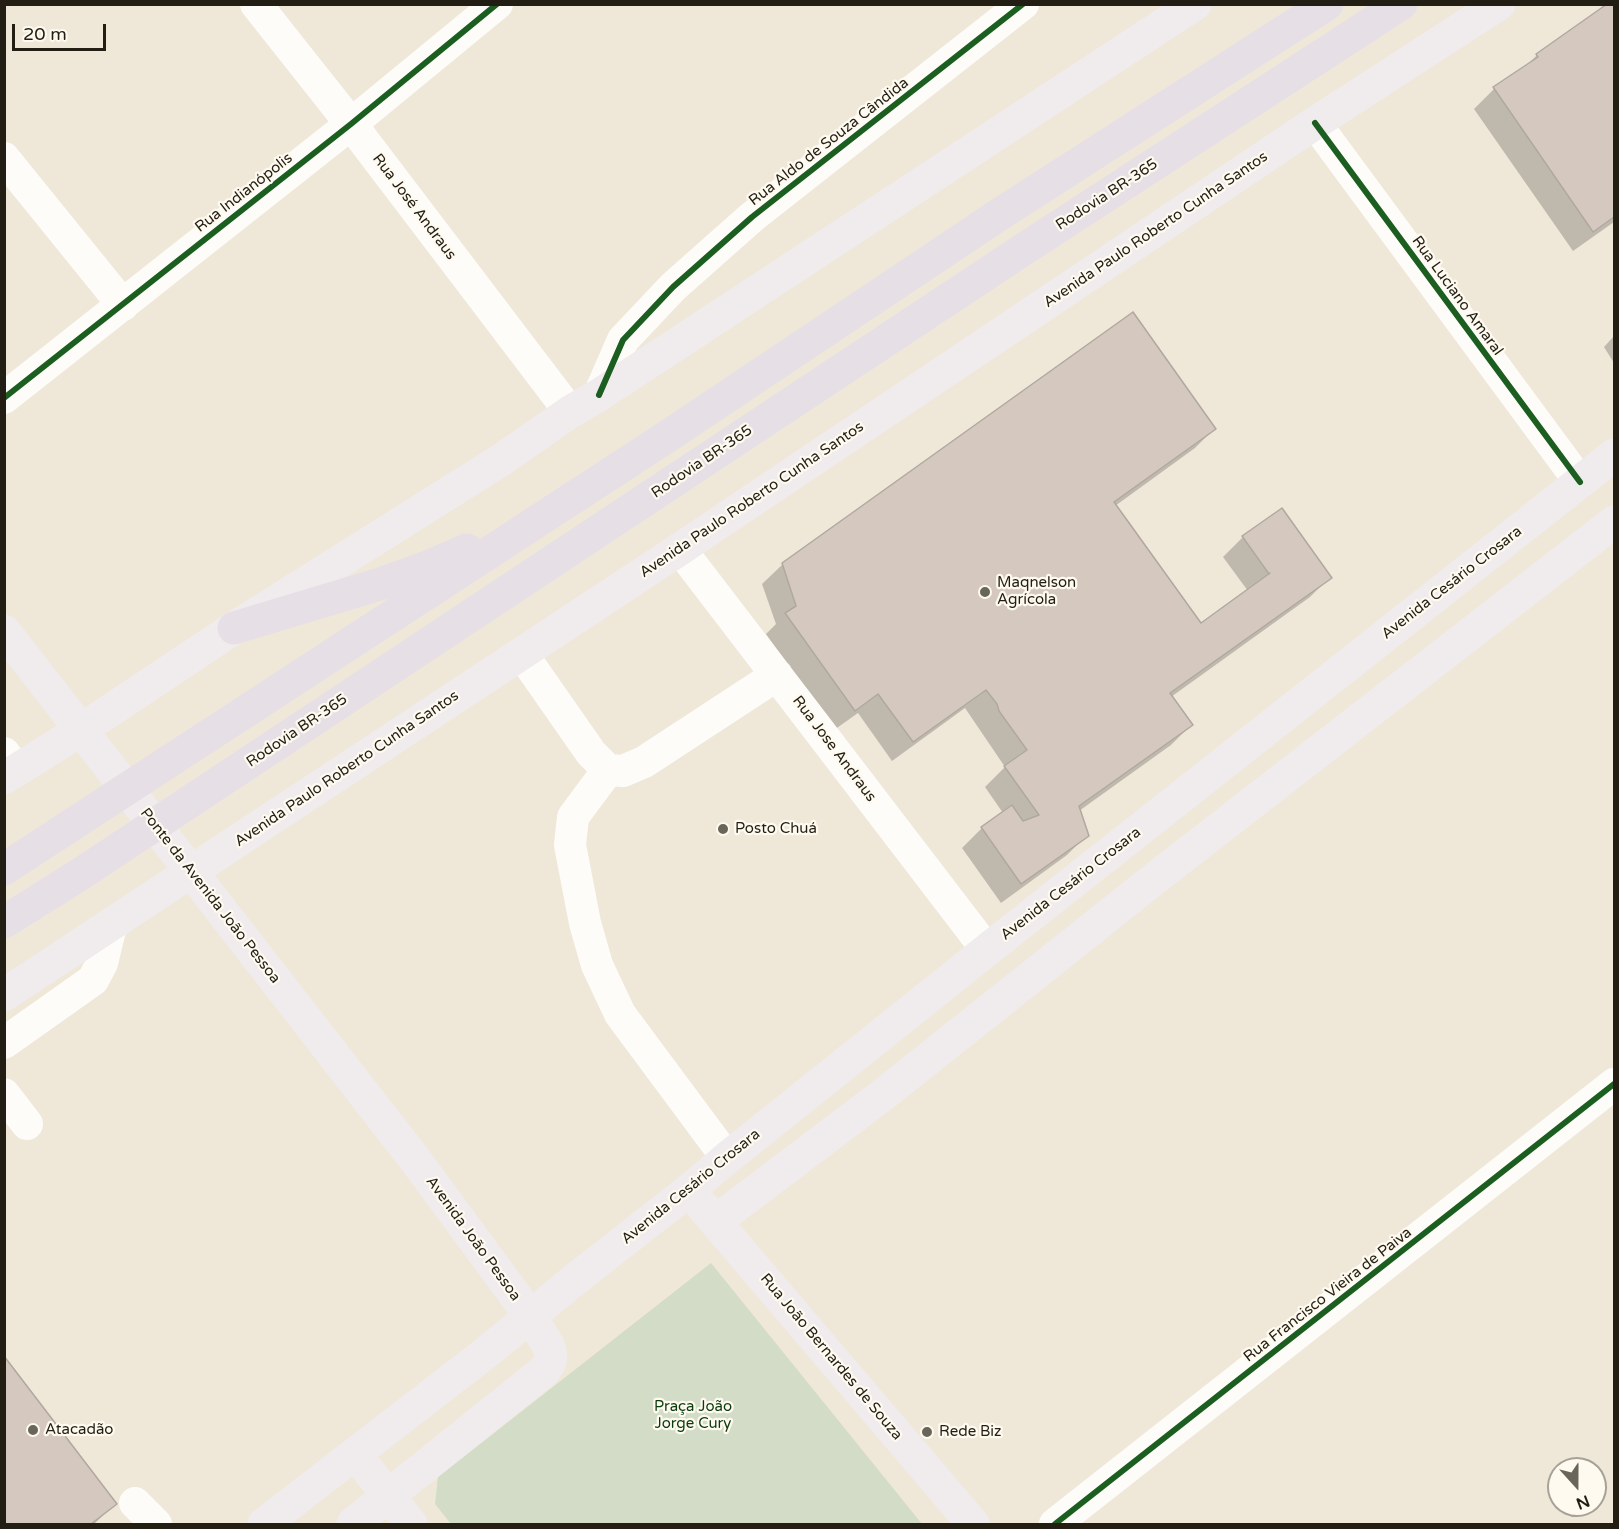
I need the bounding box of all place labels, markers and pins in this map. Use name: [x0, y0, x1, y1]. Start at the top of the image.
place label: Maqnelson Agrícola: [997, 574, 1076, 609]
marker: Maqnelson Agrícola: [978, 585, 992, 599]
place label: Posto Chuá: [735, 820, 817, 838]
marker: Posto Chuá: [716, 822, 730, 836]
place label: Atacadão: [45, 1421, 113, 1439]
marker: Atacadão: [26, 1423, 40, 1437]
place label: Rede Biz: [939, 1423, 1002, 1441]
marker: Rede Biz: [920, 1425, 934, 1439]

